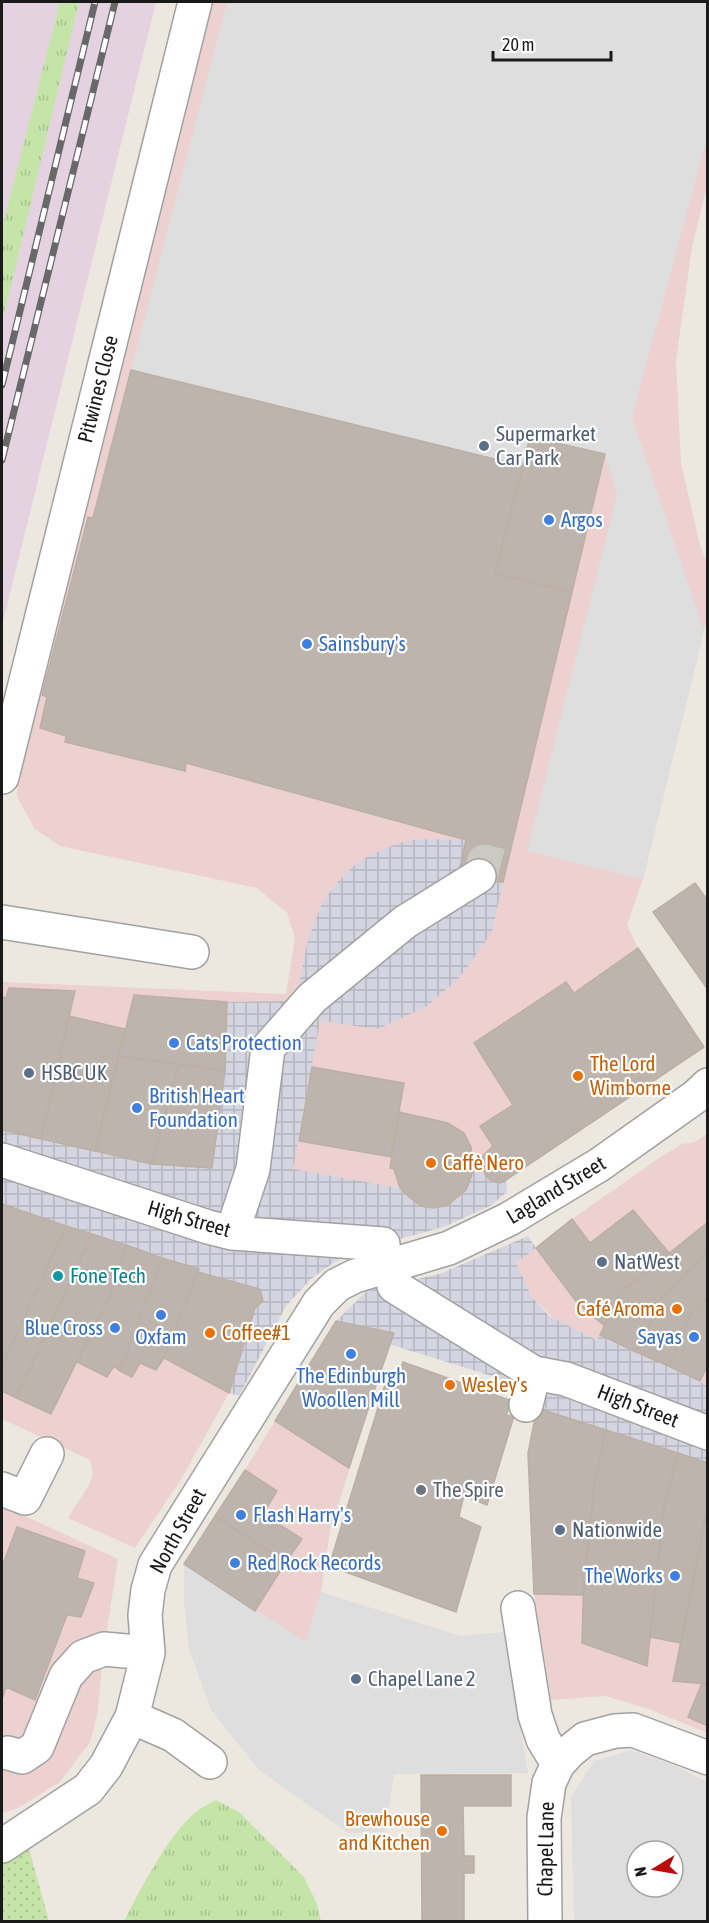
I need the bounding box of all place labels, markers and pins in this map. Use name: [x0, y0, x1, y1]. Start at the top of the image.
place label: Supermarket Car Park: [496, 421, 596, 469]
marker: Supermarket Car Park: [477, 439, 491, 453]
place label: Argos: [561, 507, 603, 531]
marker: Argos: [542, 513, 556, 527]
place label: Sainsbury's: [319, 631, 406, 655]
marker: Sainsbury's: [300, 637, 314, 651]
place label: Cats Protection: [186, 1030, 302, 1054]
marker: Cats Protection: [167, 1036, 181, 1050]
place label: The Lord Wimborne: [590, 1051, 671, 1099]
place label: HSBC UK: [41, 1060, 108, 1084]
marker: HSBC UK: [22, 1066, 36, 1080]
marker: The Lord Wimborne: [571, 1069, 585, 1083]
place label: British Heart Foundation: [149, 1083, 245, 1131]
marker: British Heart Foundation: [130, 1101, 144, 1115]
place label: Caffè Nero: [443, 1150, 524, 1174]
marker: Caffè Nero: [424, 1156, 438, 1170]
place label: NatWest: [614, 1249, 680, 1273]
marker: NatWest: [595, 1255, 609, 1269]
place label: Fone Tech: [70, 1263, 146, 1287]
marker: Fone Tech: [51, 1269, 65, 1283]
place label: Café Aroma: [576, 1296, 665, 1320]
marker: Café Aroma: [670, 1302, 684, 1316]
marker: Oxfam: [154, 1308, 168, 1322]
place label: Blue Cross: [25, 1315, 103, 1339]
place label: Coffee#1: [222, 1320, 291, 1344]
marker: Blue Cross: [108, 1321, 122, 1335]
place label: Oxfam: [135, 1324, 187, 1348]
place label: Sayas: [638, 1324, 682, 1348]
marker: Coffee#1: [203, 1326, 217, 1340]
marker: Sayas: [687, 1330, 701, 1344]
marker: The Edinburgh Woollen Mill: [344, 1347, 358, 1361]
place label: The Edinburgh Woollen Mill: [296, 1363, 406, 1411]
place label: Wesley's: [462, 1372, 528, 1396]
marker: Wesley's: [443, 1378, 457, 1392]
place label: The Spire: [433, 1477, 504, 1501]
marker: The Spire: [414, 1483, 428, 1497]
place label: Flash Harry's: [253, 1502, 351, 1526]
marker: Flash Harry's: [234, 1508, 248, 1522]
place label: Nationwide: [572, 1517, 662, 1541]
marker: Nationwide: [553, 1523, 567, 1537]
place label: Red Rock Records: [247, 1550, 381, 1574]
marker: Red Rock Records: [228, 1556, 242, 1570]
place label: The Works: [584, 1563, 663, 1587]
marker: The Works: [668, 1569, 682, 1583]
place label: Chapel Lane 2: [368, 1666, 476, 1690]
marker: Chapel Lane 2: [349, 1672, 363, 1686]
place label: Brewhouse and Kitchen: [339, 1806, 430, 1854]
marker: Brewhouse and Kitchen: [435, 1824, 449, 1838]

